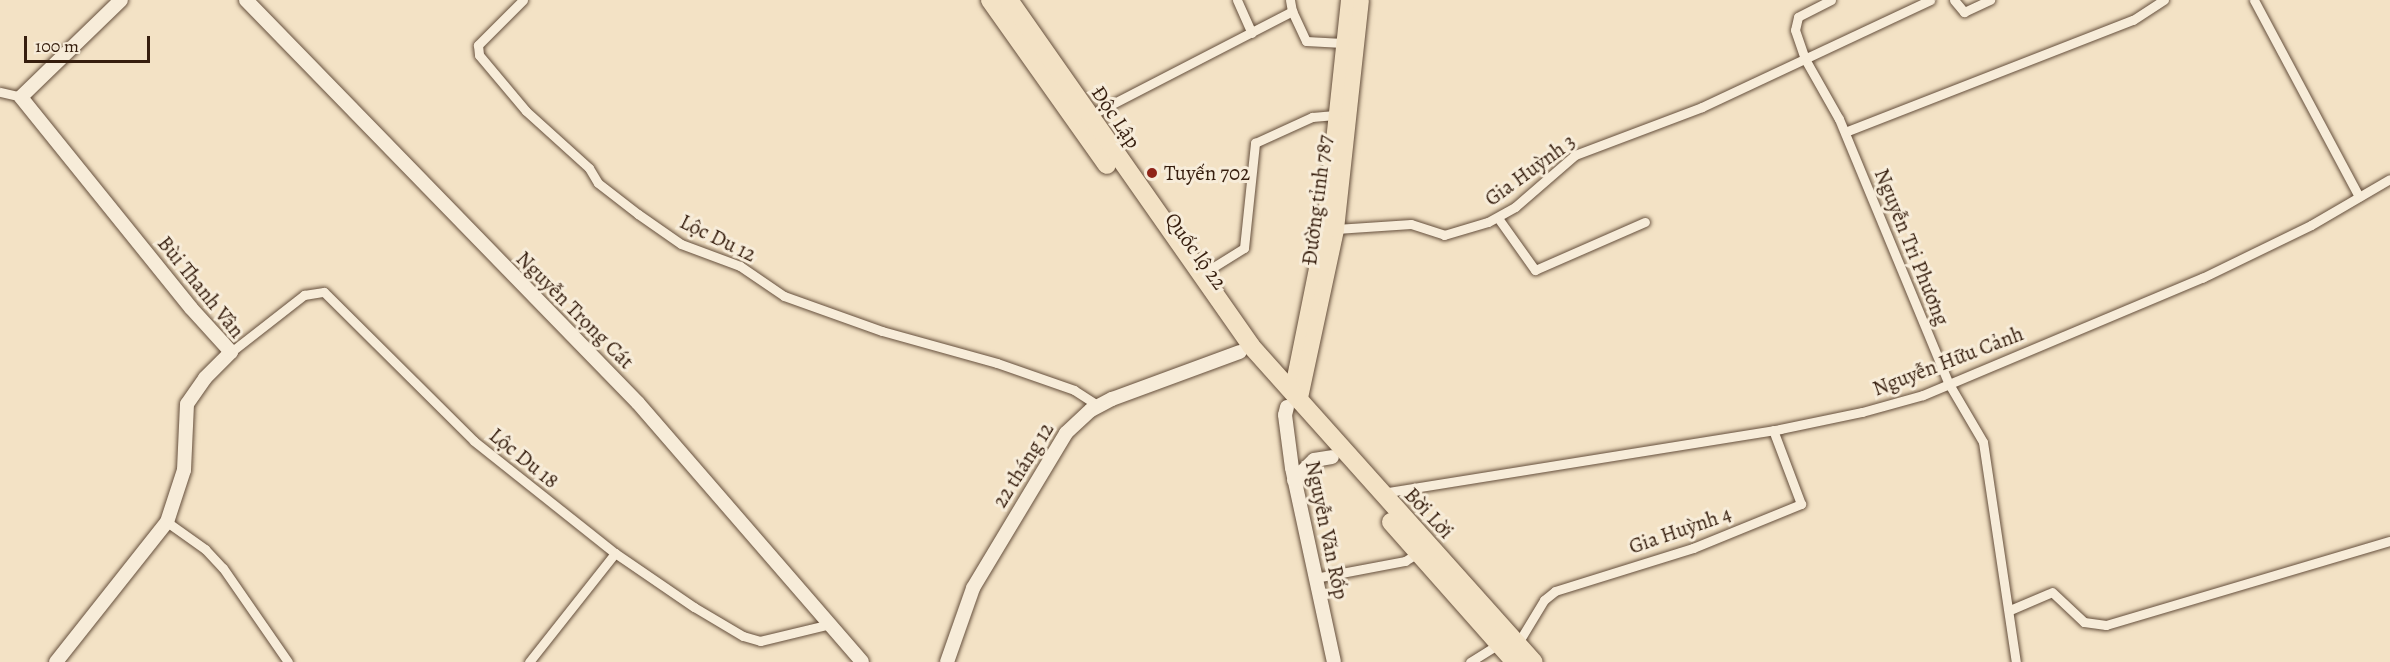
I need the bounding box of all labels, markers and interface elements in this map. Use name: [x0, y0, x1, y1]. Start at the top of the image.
scale bar: [27, 24, 153, 62]
text: 100 m: [35, 34, 79, 58]
street label: Độc Lập: [1086, 81, 1146, 153]
street label: Gia Huỳnh 3: [1480, 129, 1580, 211]
street label: Đường tỉnh 787: [1297, 133, 1337, 267]
place label: Tuyến 702: [1164, 160, 1250, 186]
street label: Nguyễn Tri Phương: [1869, 165, 1955, 329]
marker: Tuyến 702: [1145, 166, 1159, 180]
street label: Quốc lộ 22: [1160, 208, 1232, 294]
street label: Lộc Du 12: [676, 209, 760, 267]
street label: Bùi Thanh Vân: [152, 231, 250, 343]
street label: Nguyễn Trọng Cát: [511, 246, 639, 374]
street label: Nguyễn Hữu Cảnh: [1869, 321, 2027, 401]
street label: 22 tháng 12: [987, 418, 1059, 512]
street label: Lộc Du 18: [484, 422, 564, 494]
street label: Nguyễn Văn Rốp: [1300, 458, 1354, 602]
street label: Bời Lời: [1399, 482, 1459, 544]
street label: Gia Huỳnh 4: [1626, 501, 1734, 559]

